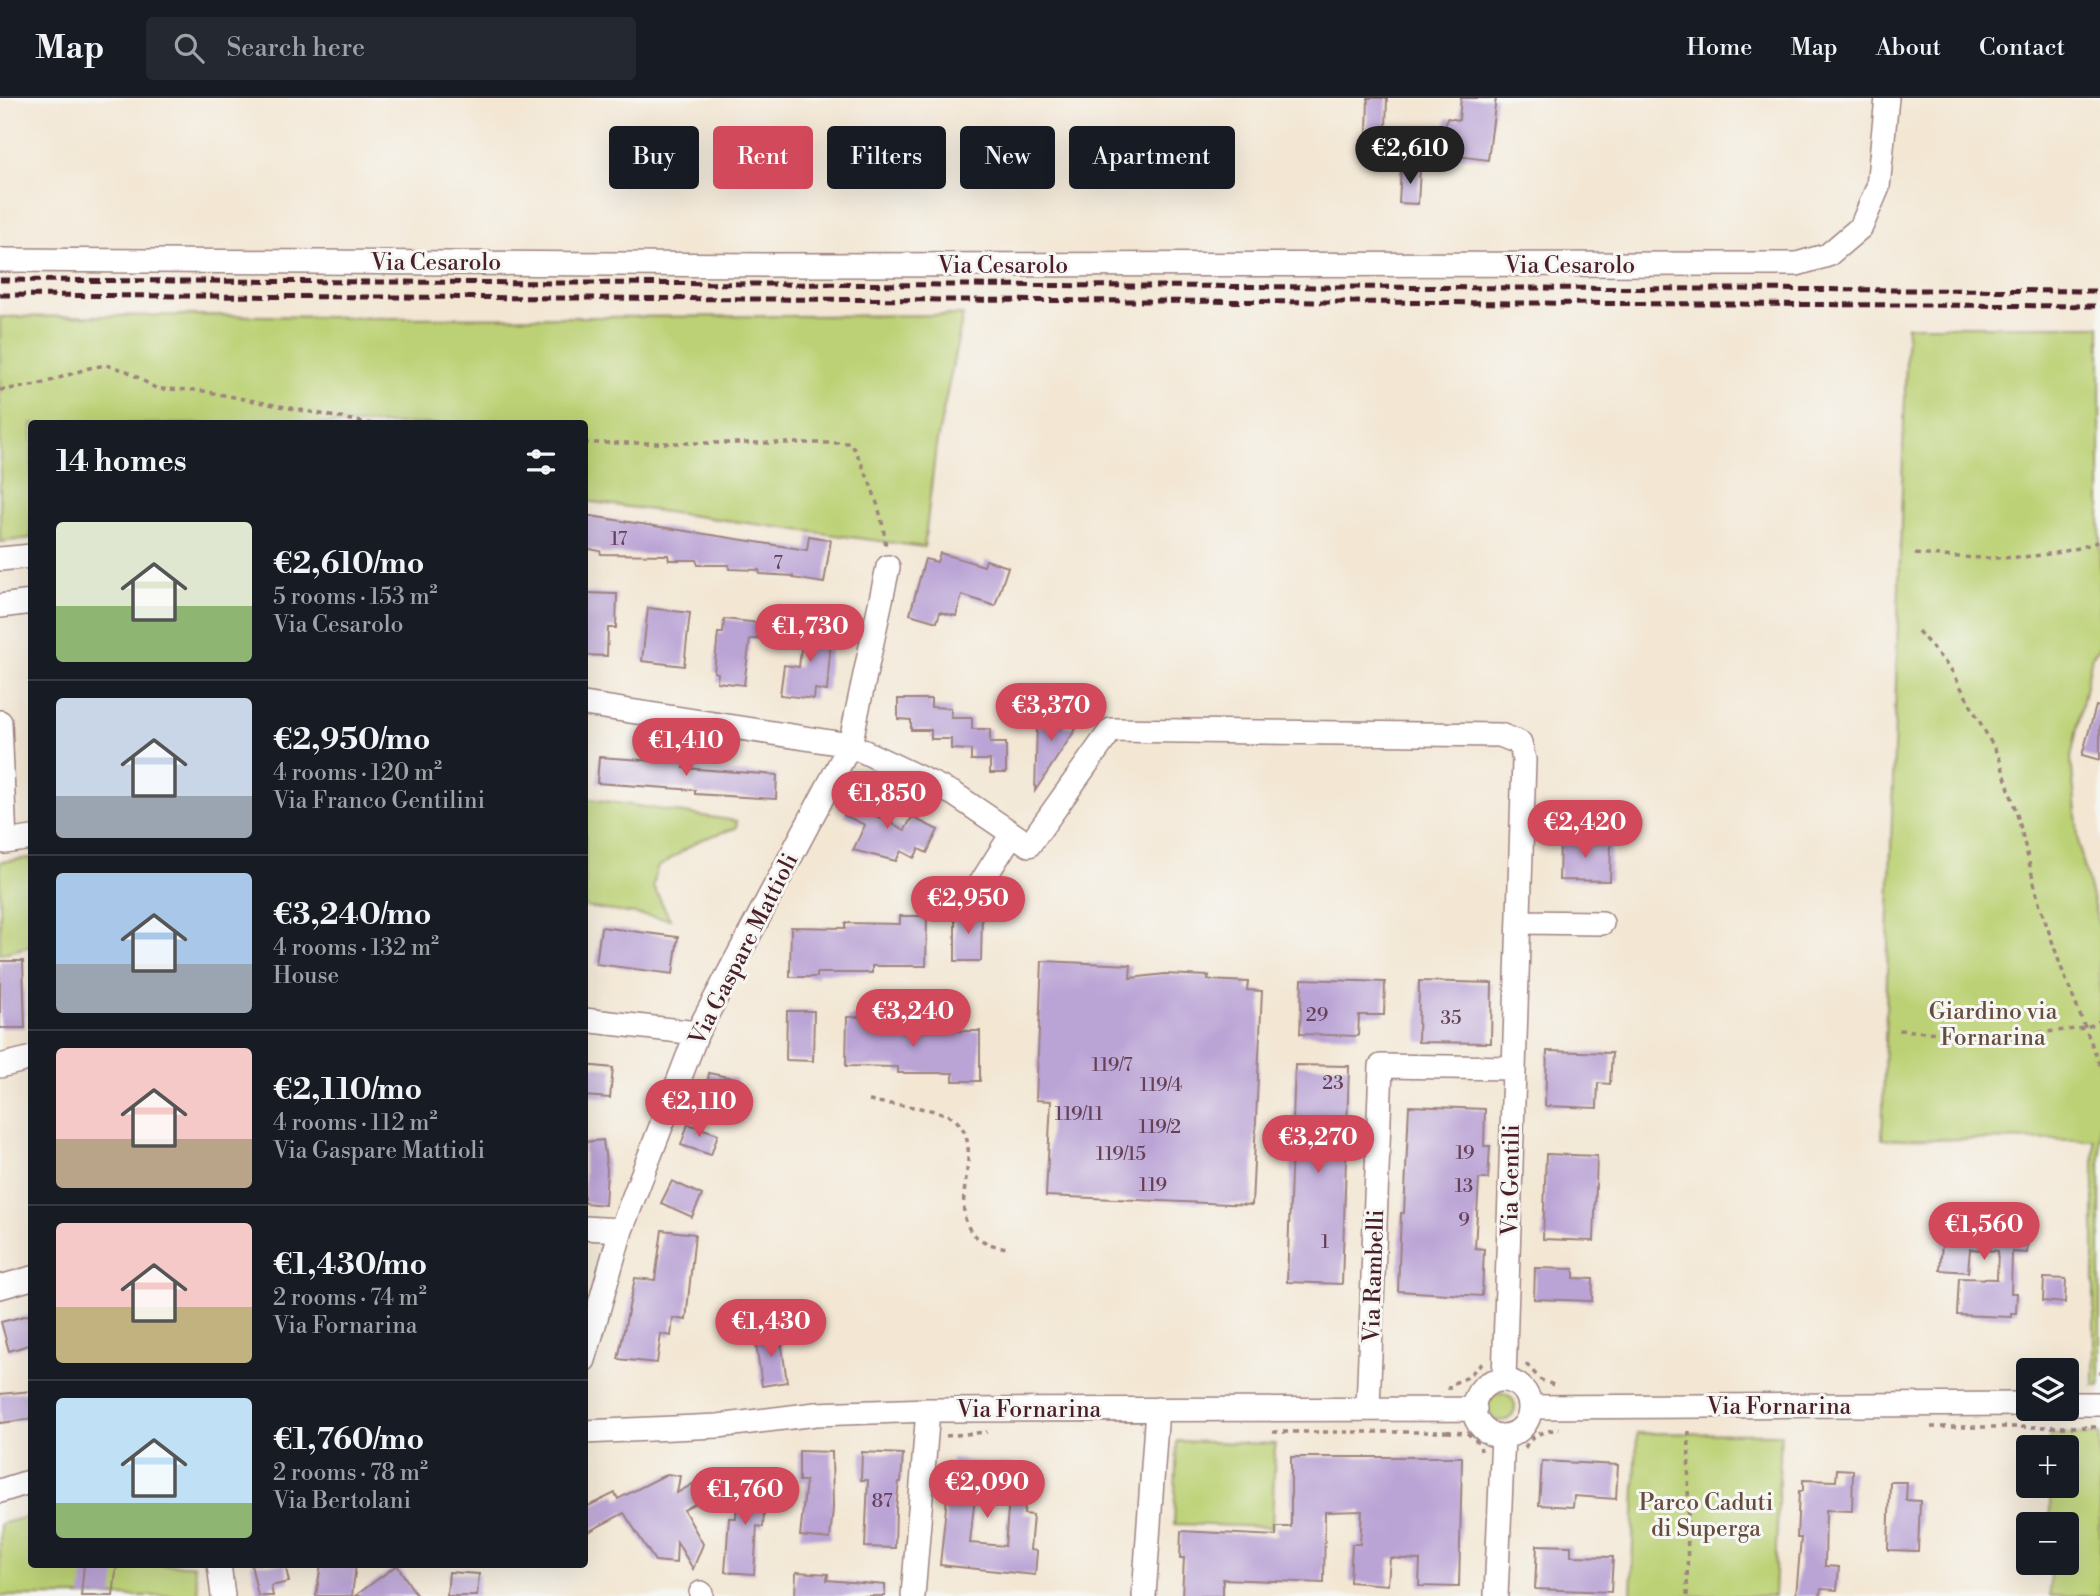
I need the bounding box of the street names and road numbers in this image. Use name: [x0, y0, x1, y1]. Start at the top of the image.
street label: Via Cesarolo: [370, 249, 501, 277]
street label: Via Cesarolo: [937, 252, 1068, 280]
street label: Via Cesarolo: [1504, 252, 1635, 280]
street label: Via Gaspare Mattioli: [683, 849, 804, 1051]
street label: Via Gentili: [1496, 1124, 1526, 1237]
street label: Via Rambelli: [1358, 1209, 1390, 1344]
street label: Via Fornarina: [1706, 1393, 1852, 1421]
street label: Via Fornarina: [956, 1396, 1102, 1424]

